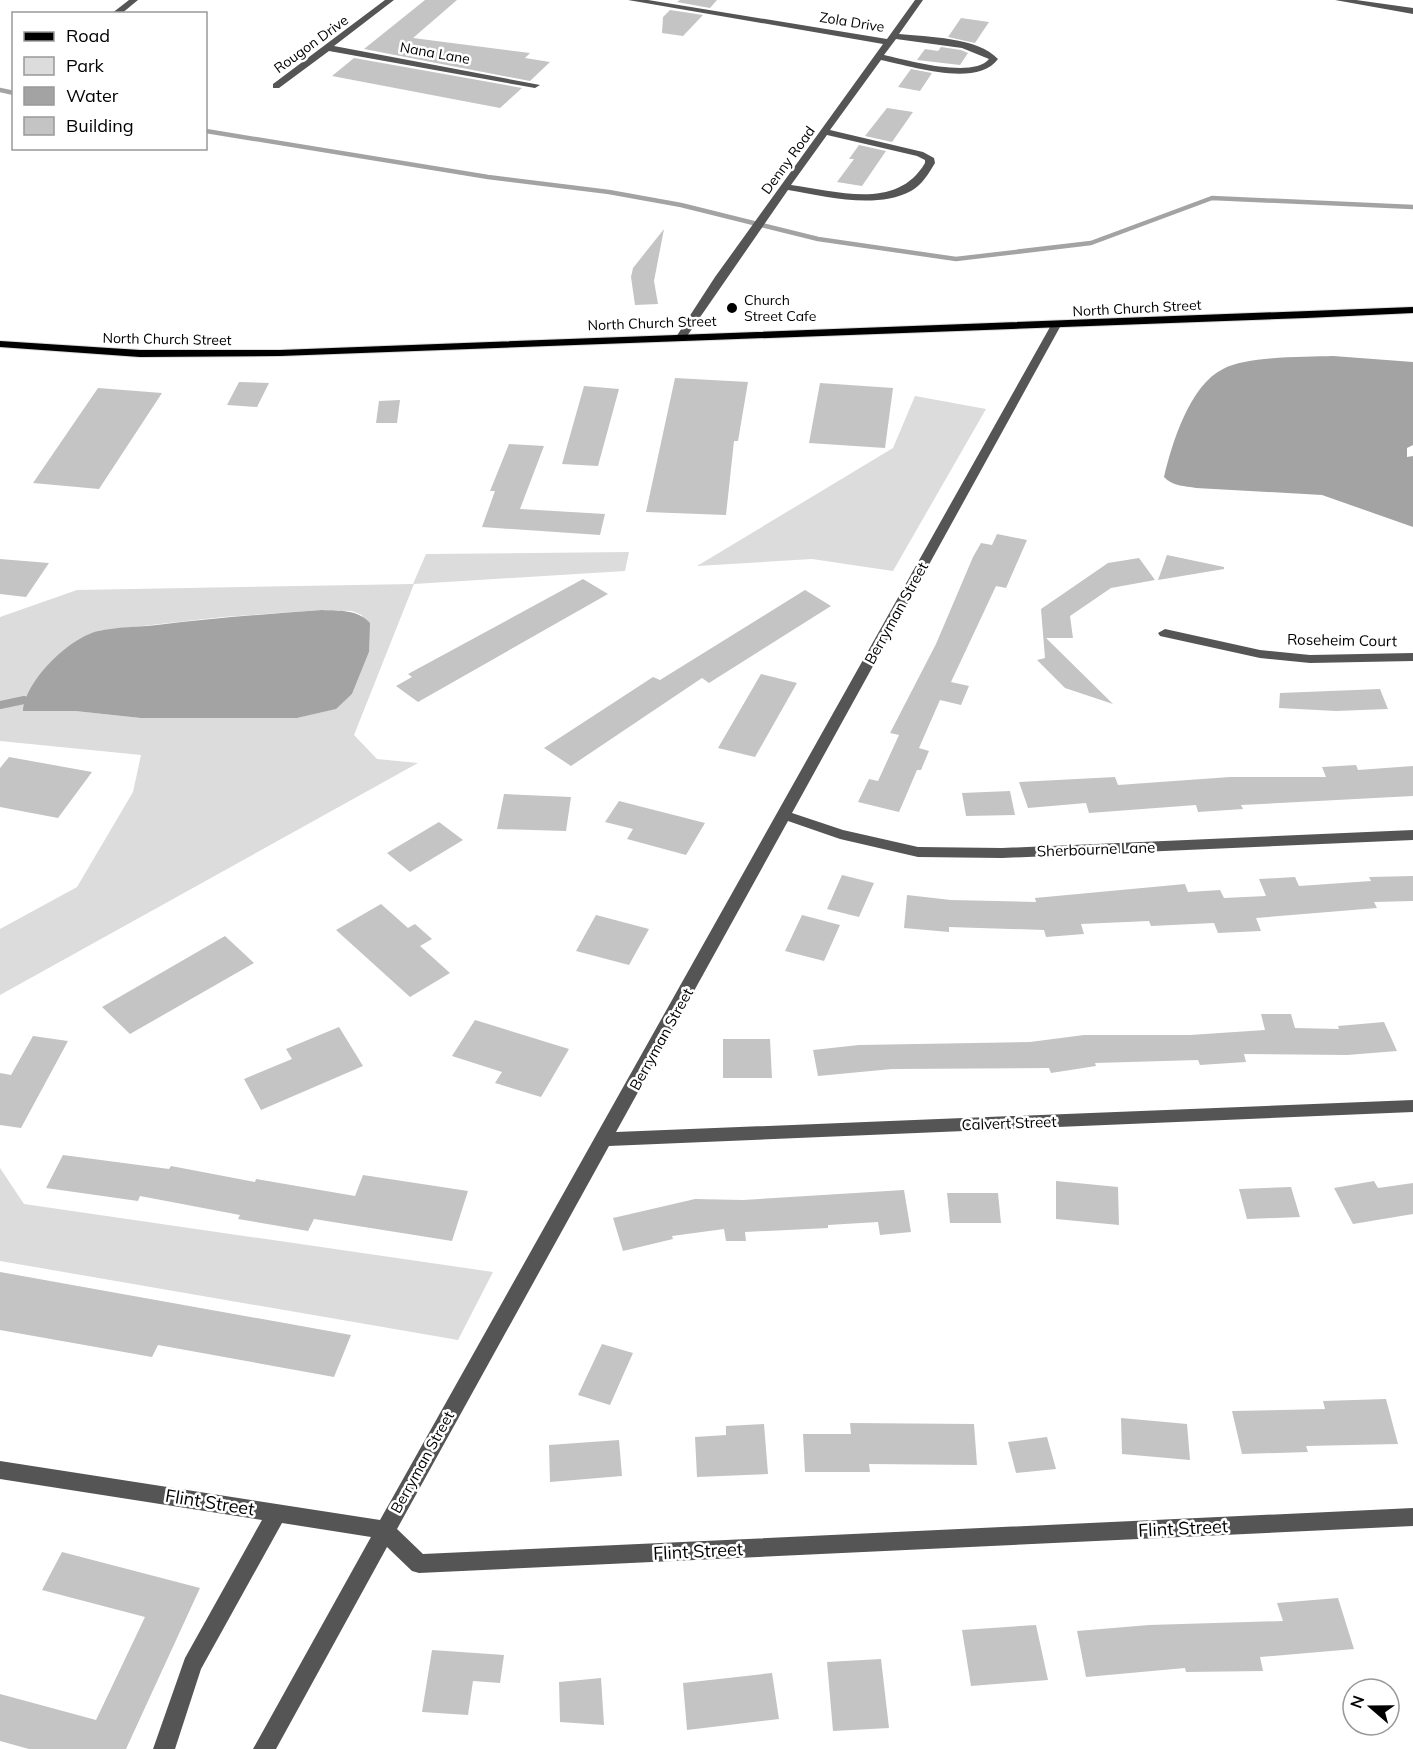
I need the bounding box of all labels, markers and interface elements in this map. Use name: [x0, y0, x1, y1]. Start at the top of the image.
street label: Zola Drive: [818, 8, 886, 36]
street label: Rougon Drive: [270, 11, 352, 77]
legend: [12, 12, 207, 150]
text: Road: [66, 24, 110, 47]
street label: Nana Lane: [398, 38, 472, 68]
text: Park: [66, 54, 105, 77]
text: Water: [66, 84, 119, 107]
text: Building: [66, 114, 134, 137]
street label: Denny Road: [757, 122, 819, 198]
place label: Church Street Cafe: [744, 291, 816, 325]
street label: North Church Street: [1072, 296, 1202, 320]
marker: Church Street Cafe: [725, 301, 739, 315]
street label: North Church Street: [587, 312, 717, 334]
street label: North Church Street: [102, 329, 232, 349]
street label: Berryman Street: [860, 559, 932, 667]
street label: Roseheim Court: [1287, 630, 1397, 650]
street label: Sherbourne Lane: [1037, 837, 1155, 861]
street label: Berryman Street: [625, 985, 697, 1093]
street label: Calvert Street: [961, 1112, 1057, 1134]
street label: Berryman Street: [386, 1408, 458, 1516]
street label: Flint Street: [164, 1484, 256, 1520]
street label: Flint Street: [1137, 1514, 1229, 1542]
street label: Flint Street: [652, 1537, 744, 1565]
north arrow: [1341, 1677, 1401, 1737]
text: N: [1345, 1693, 1368, 1711]

